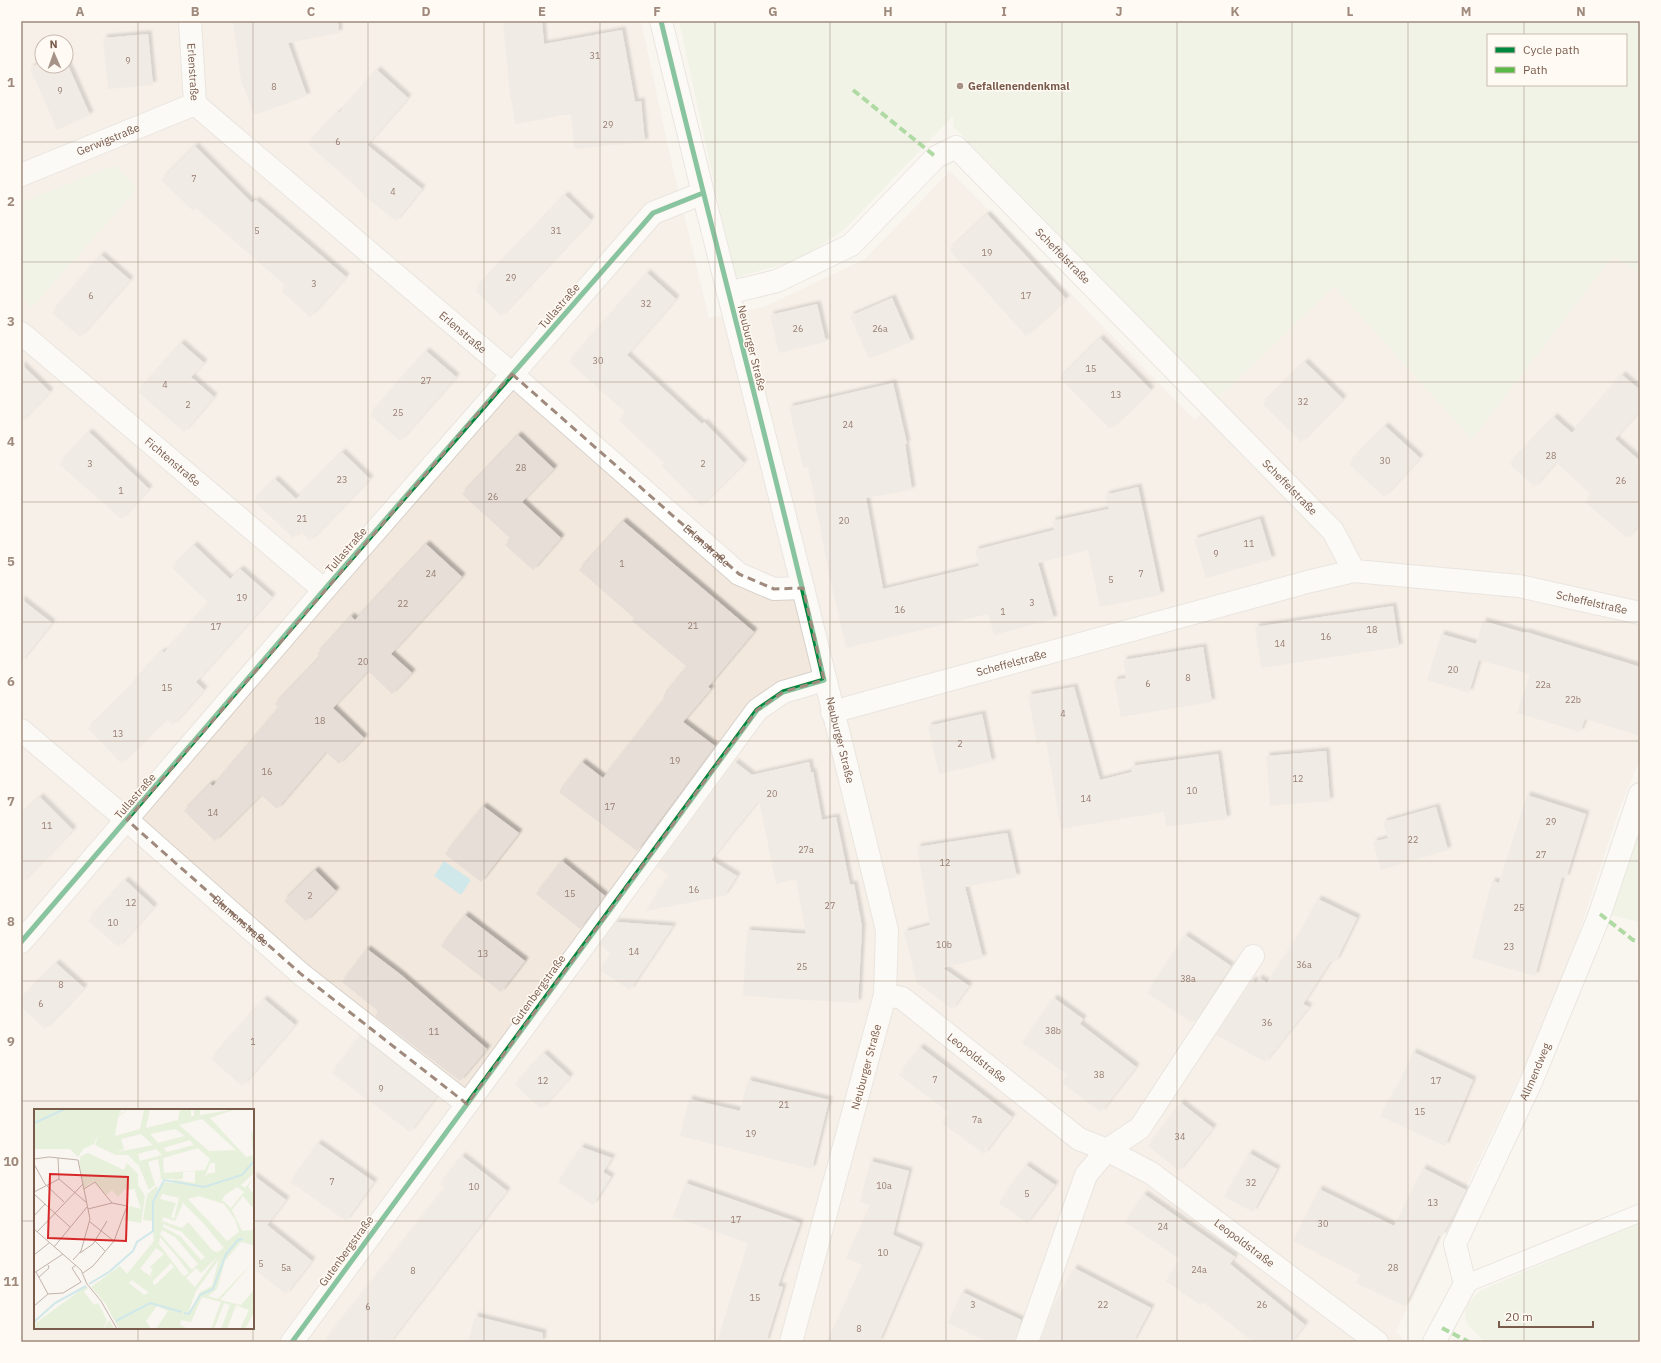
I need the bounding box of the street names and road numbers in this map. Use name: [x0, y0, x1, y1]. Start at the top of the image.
street label: Erlenstraße: [184, 43, 202, 101]
street label: Gerwigstraße: [74, 120, 142, 159]
street label: Scheffelstraße: [1032, 225, 1093, 287]
street label: Tullastraße: [535, 280, 583, 332]
street label: Neuburger Straße: [735, 304, 769, 392]
street label: Erlenstraße: [436, 308, 489, 356]
street label: Fichtenstraße: [142, 434, 204, 489]
street label: Scheffelstraße: [1259, 456, 1320, 518]
street label: Erlenstraße: [680, 521, 733, 570]
street label: Tullastraße: [322, 524, 370, 576]
street label: Scheffelstraße: [1555, 588, 1629, 617]
street label: Scheffelstraße: [975, 647, 1048, 679]
street label: Neuburger Straße: [823, 695, 858, 784]
street label: Tullastraße: [111, 770, 159, 822]
street label: Blumenstraße: [210, 892, 272, 949]
street label: Gutenbergstraße: [508, 952, 568, 1028]
street label: Neuburger Straße: [848, 1023, 884, 1111]
street label: Leopoldstraße: [944, 1030, 1009, 1085]
street label: Allmendweg: [1516, 1040, 1553, 1103]
street label: Gutenbergstraße: [316, 1213, 376, 1289]
street label: Leopoldstraße: [1212, 1216, 1277, 1270]

